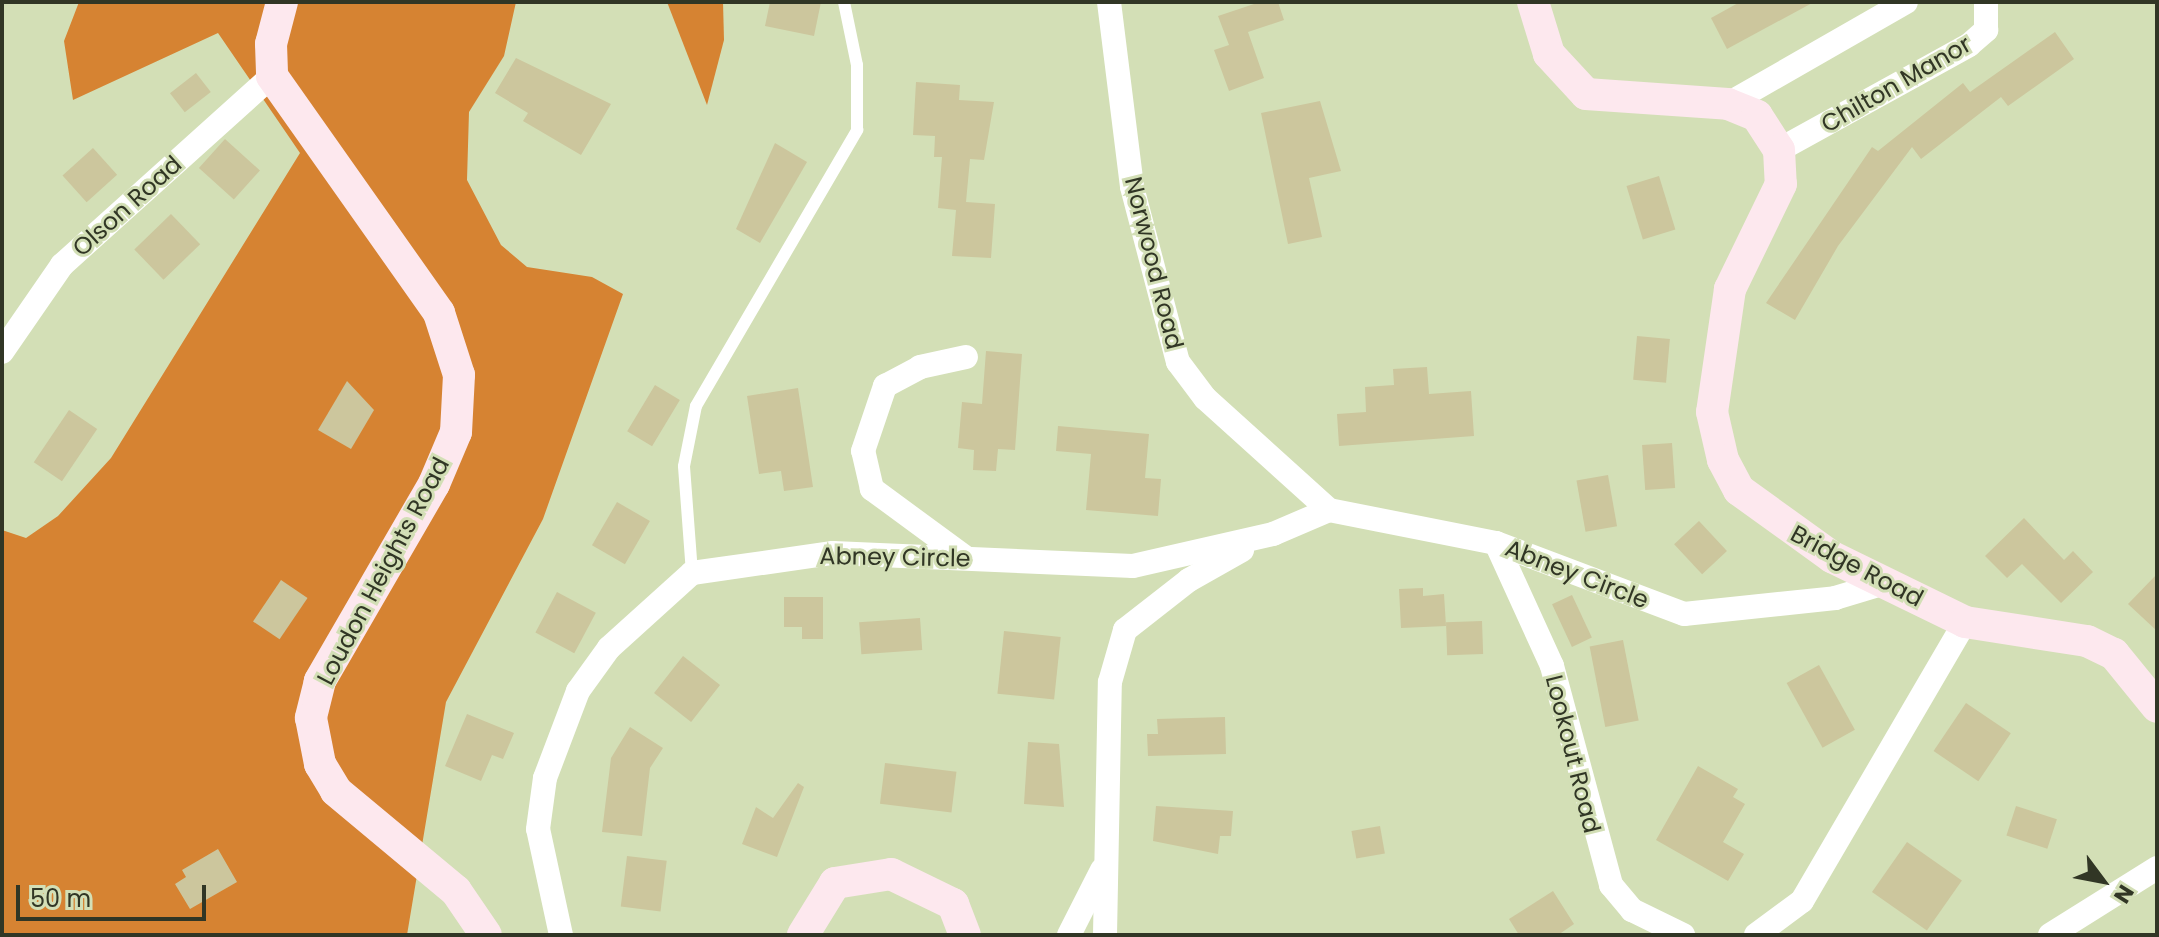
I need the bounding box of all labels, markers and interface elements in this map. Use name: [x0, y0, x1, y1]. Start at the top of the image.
street label: Chilton Manor: [1816, 29, 1976, 139]
street label: Olson Road: [67, 150, 187, 262]
street label: Norwood Road: [1119, 174, 1189, 352]
street label: Loudon Heights Road: [311, 452, 455, 690]
street label: Bridge Road: [1786, 519, 1928, 613]
street label: Abney Circle: [1501, 533, 1653, 615]
street label: Abney Circle: [819, 541, 971, 573]
street label: Lookout Road: [1539, 672, 1607, 836]
north arrow: [2063, 841, 2143, 921]
scale bar: [20, 869, 210, 919]
text: N: [2106, 879, 2141, 909]
text: 50 m: [30, 882, 91, 915]

